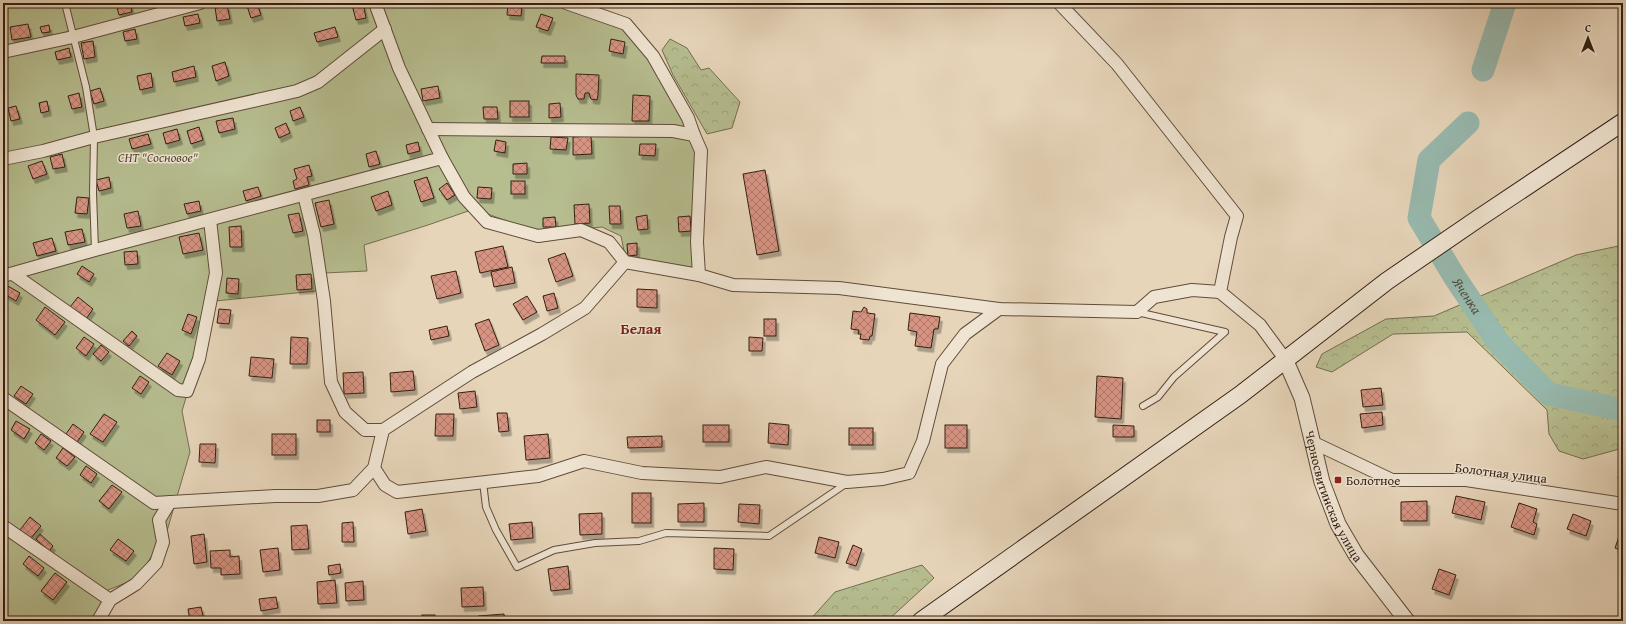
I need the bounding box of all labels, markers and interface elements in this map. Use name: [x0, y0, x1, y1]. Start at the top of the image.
north arrow: [1568, 18, 1608, 58]
text: С: [1585, 20, 1591, 36]
park label: СНТ "Сосновое": [118, 148, 198, 167]
water label: Яченка: [1447, 272, 1487, 319]
district label: Белая: [620, 318, 662, 339]
street label: Черносвитинская улица: [1301, 428, 1368, 566]
street label: Болотная улица: [1454, 458, 1549, 488]
place label: Болотное: [1346, 471, 1400, 490]
marker: Болотное: [1333, 475, 1343, 485]

